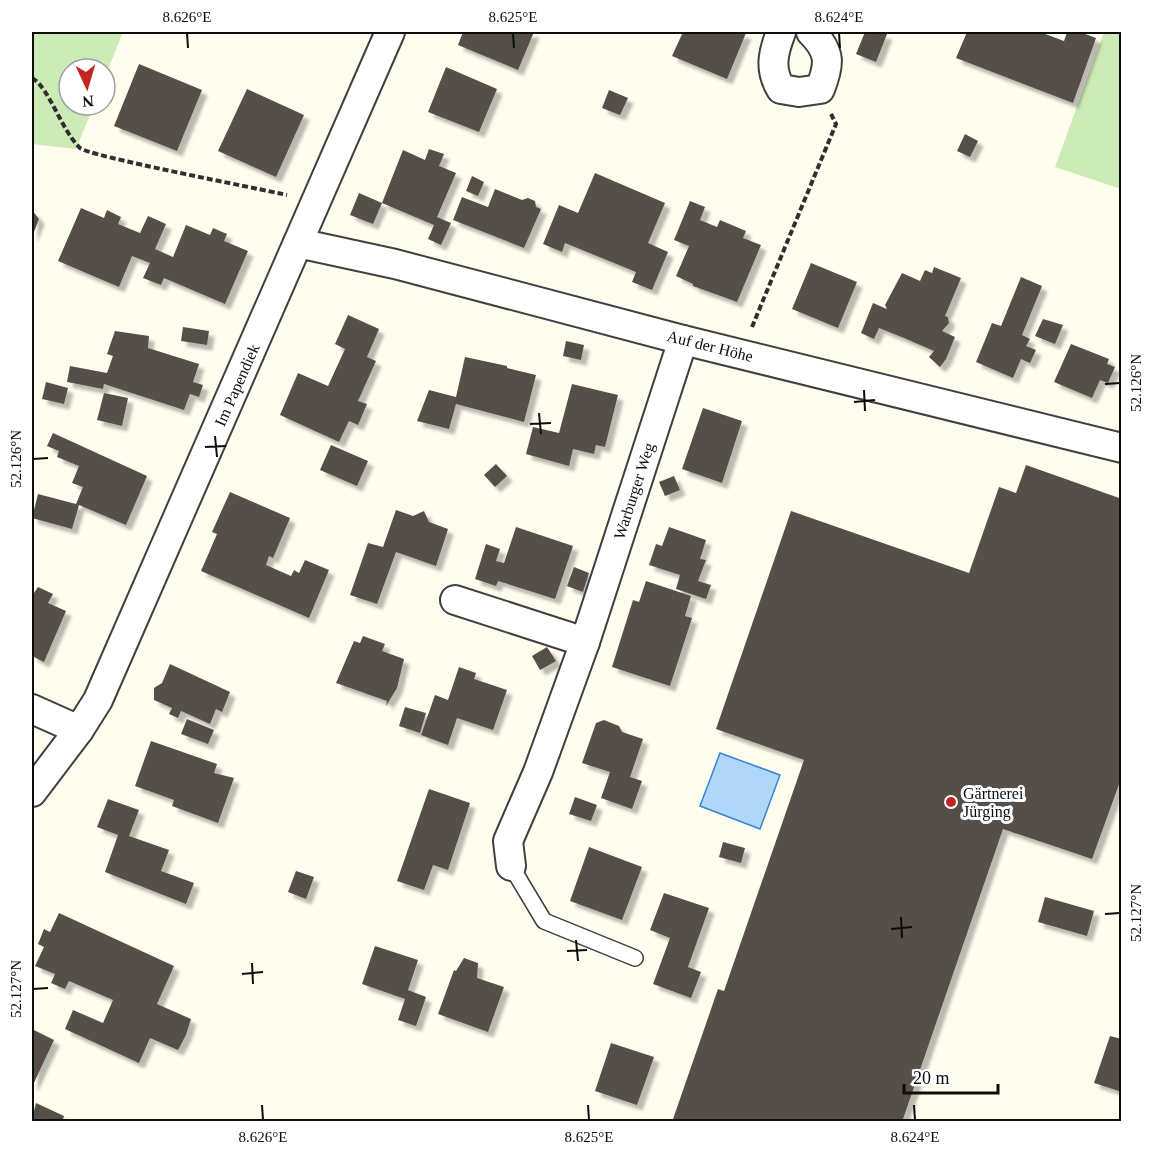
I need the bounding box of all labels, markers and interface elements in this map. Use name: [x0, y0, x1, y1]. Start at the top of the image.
text: 8.626°E: [163, 9, 211, 25]
text: 8.625°E: [489, 9, 537, 25]
text: 8.624°E: [815, 9, 863, 25]
north arrow: [57, 57, 117, 117]
text: N: [81, 93, 94, 110]
street label: Auf der Höhe: [665, 327, 755, 365]
street label: Im Papendiek: [211, 341, 264, 429]
text: 52.126°N: [1128, 354, 1144, 412]
text: 52.126°N: [8, 430, 24, 488]
street label: Warburger Weg: [610, 441, 659, 542]
place label: Gärtnerei Jürging: [963, 785, 1024, 821]
marker: Gärtnerei Jürging: [944, 795, 958, 809]
text: 52.127°N: [1128, 884, 1144, 942]
text: 52.127°N: [8, 960, 24, 1018]
scale bar: [904, 1057, 998, 1095]
text: 20 m: [913, 1068, 950, 1088]
text: 8.626°E: [239, 1129, 287, 1145]
text: 8.625°E: [565, 1129, 613, 1145]
text: 8.624°E: [891, 1129, 939, 1145]

